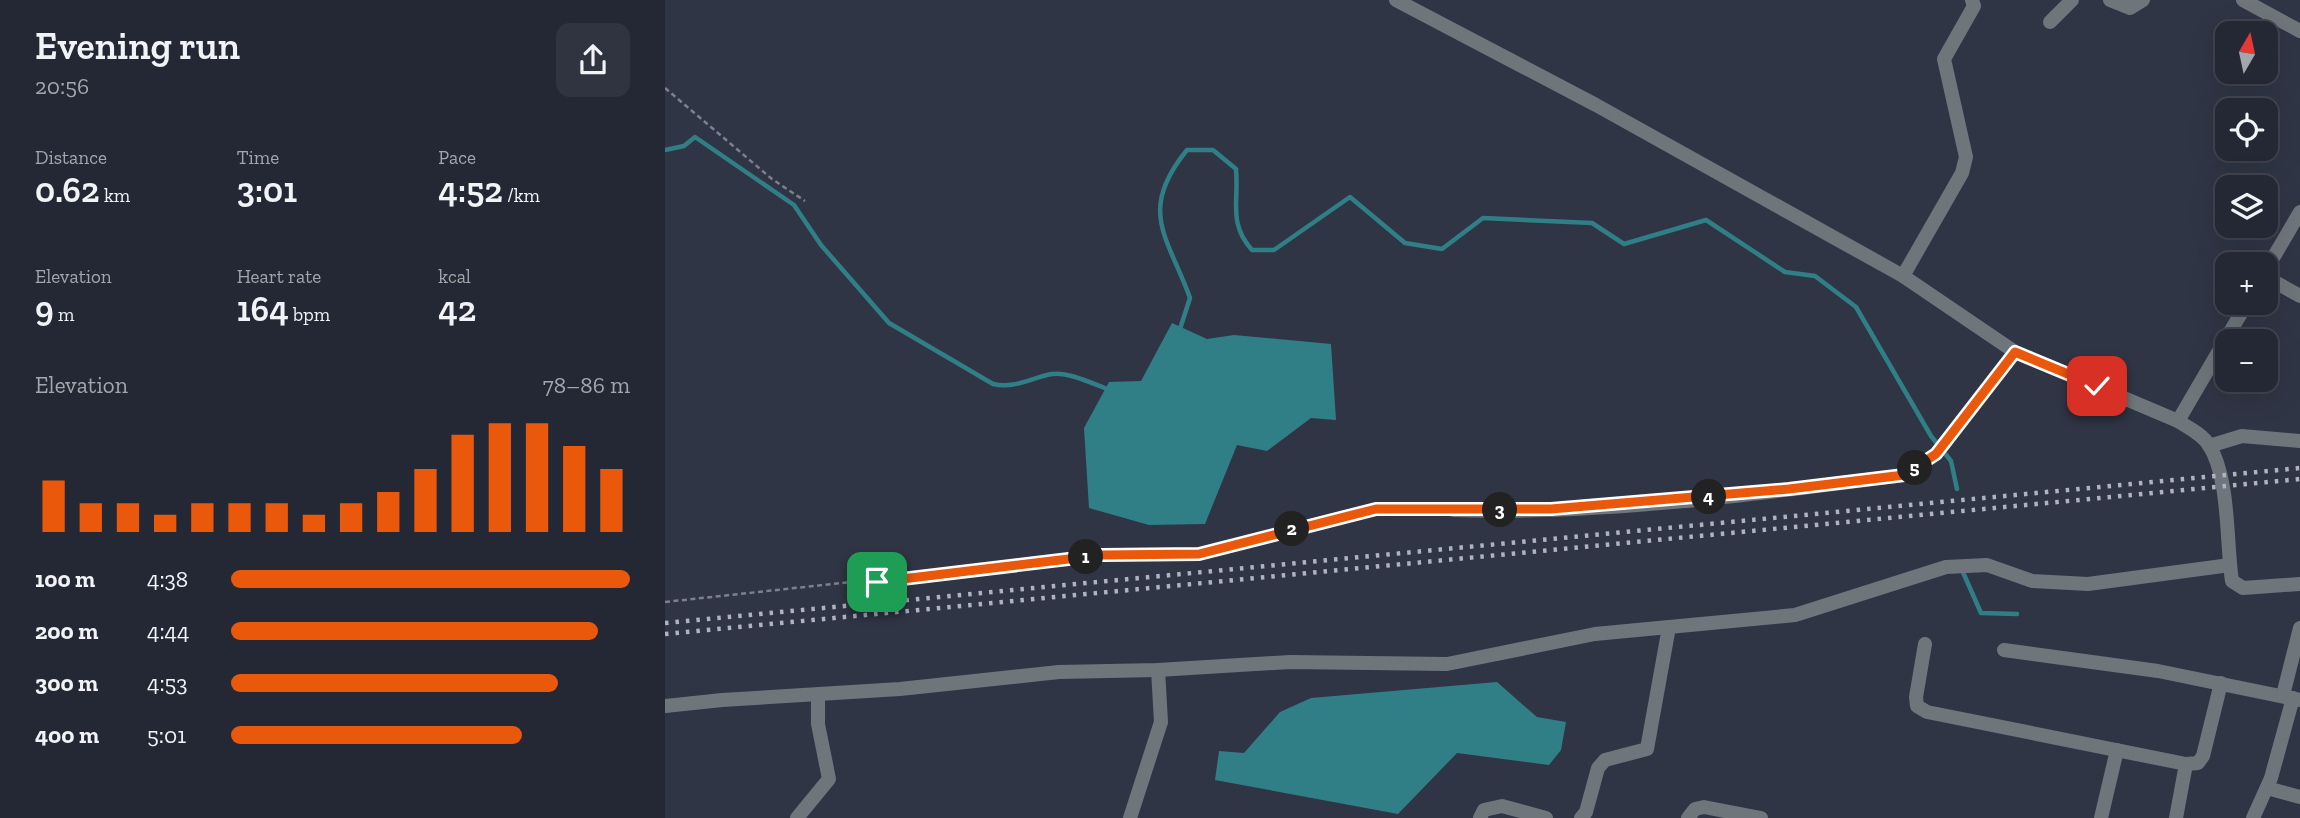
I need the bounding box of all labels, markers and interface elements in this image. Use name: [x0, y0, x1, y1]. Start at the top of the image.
north arrow: [2215, 21, 2279, 84]
map controls: [2215, 21, 2278, 392]
text: Evening run: [35, 23, 240, 69]
button: share: [556, 23, 630, 97]
text: 20:56: [35, 72, 89, 100]
button: locate: [2215, 98, 2278, 161]
text: Distance: [35, 146, 107, 169]
text: Time: [237, 146, 279, 169]
text: Pace: [438, 146, 476, 169]
text: 0.62: [35, 169, 100, 211]
text: 3:01: [237, 169, 297, 211]
text: 4:52: [438, 169, 503, 211]
button: layers: [2215, 175, 2278, 238]
text: km: [100, 184, 130, 207]
text: /km: [503, 184, 540, 207]
button: +: [2215, 252, 2278, 315]
text: Elevation: [35, 265, 112, 288]
text: Heart rate: [237, 265, 321, 288]
text: kcal: [438, 265, 471, 288]
text: 9: [35, 288, 54, 330]
text: 164: [237, 288, 289, 330]
text: 42: [438, 288, 476, 330]
text: m: [54, 303, 74, 326]
text: bpm: [289, 303, 330, 326]
button: −: [2215, 329, 2278, 392]
pin: [2067, 356, 2127, 416]
icon: check: [2078, 367, 2116, 405]
text: Elevation: [35, 371, 128, 399]
text: 78–86 m: [543, 371, 630, 399]
pin: 5: [1897, 450, 1933, 486]
text: 5: [1910, 456, 1919, 479]
pin: 4: [1691, 480, 1727, 514]
text: 4: [1703, 485, 1714, 508]
pin: 3: [1483, 492, 1517, 528]
text: 3: [1494, 498, 1505, 521]
pin: 2: [1275, 512, 1309, 546]
text: 2: [1286, 517, 1297, 540]
pin: 1: [1069, 540, 1103, 574]
text: 1: [1082, 545, 1089, 568]
pin: [847, 552, 907, 612]
icon: arrive: [858, 563, 896, 601]
text: 100 m: [35, 565, 95, 593]
text: 4:38: [147, 565, 188, 593]
text: 200 m: [35, 617, 98, 645]
text: 4:44: [147, 617, 189, 645]
text: 300 m: [35, 669, 98, 697]
text: 4:53: [147, 669, 188, 697]
text: 400 m: [35, 721, 99, 749]
text: 5:01: [147, 721, 186, 749]

